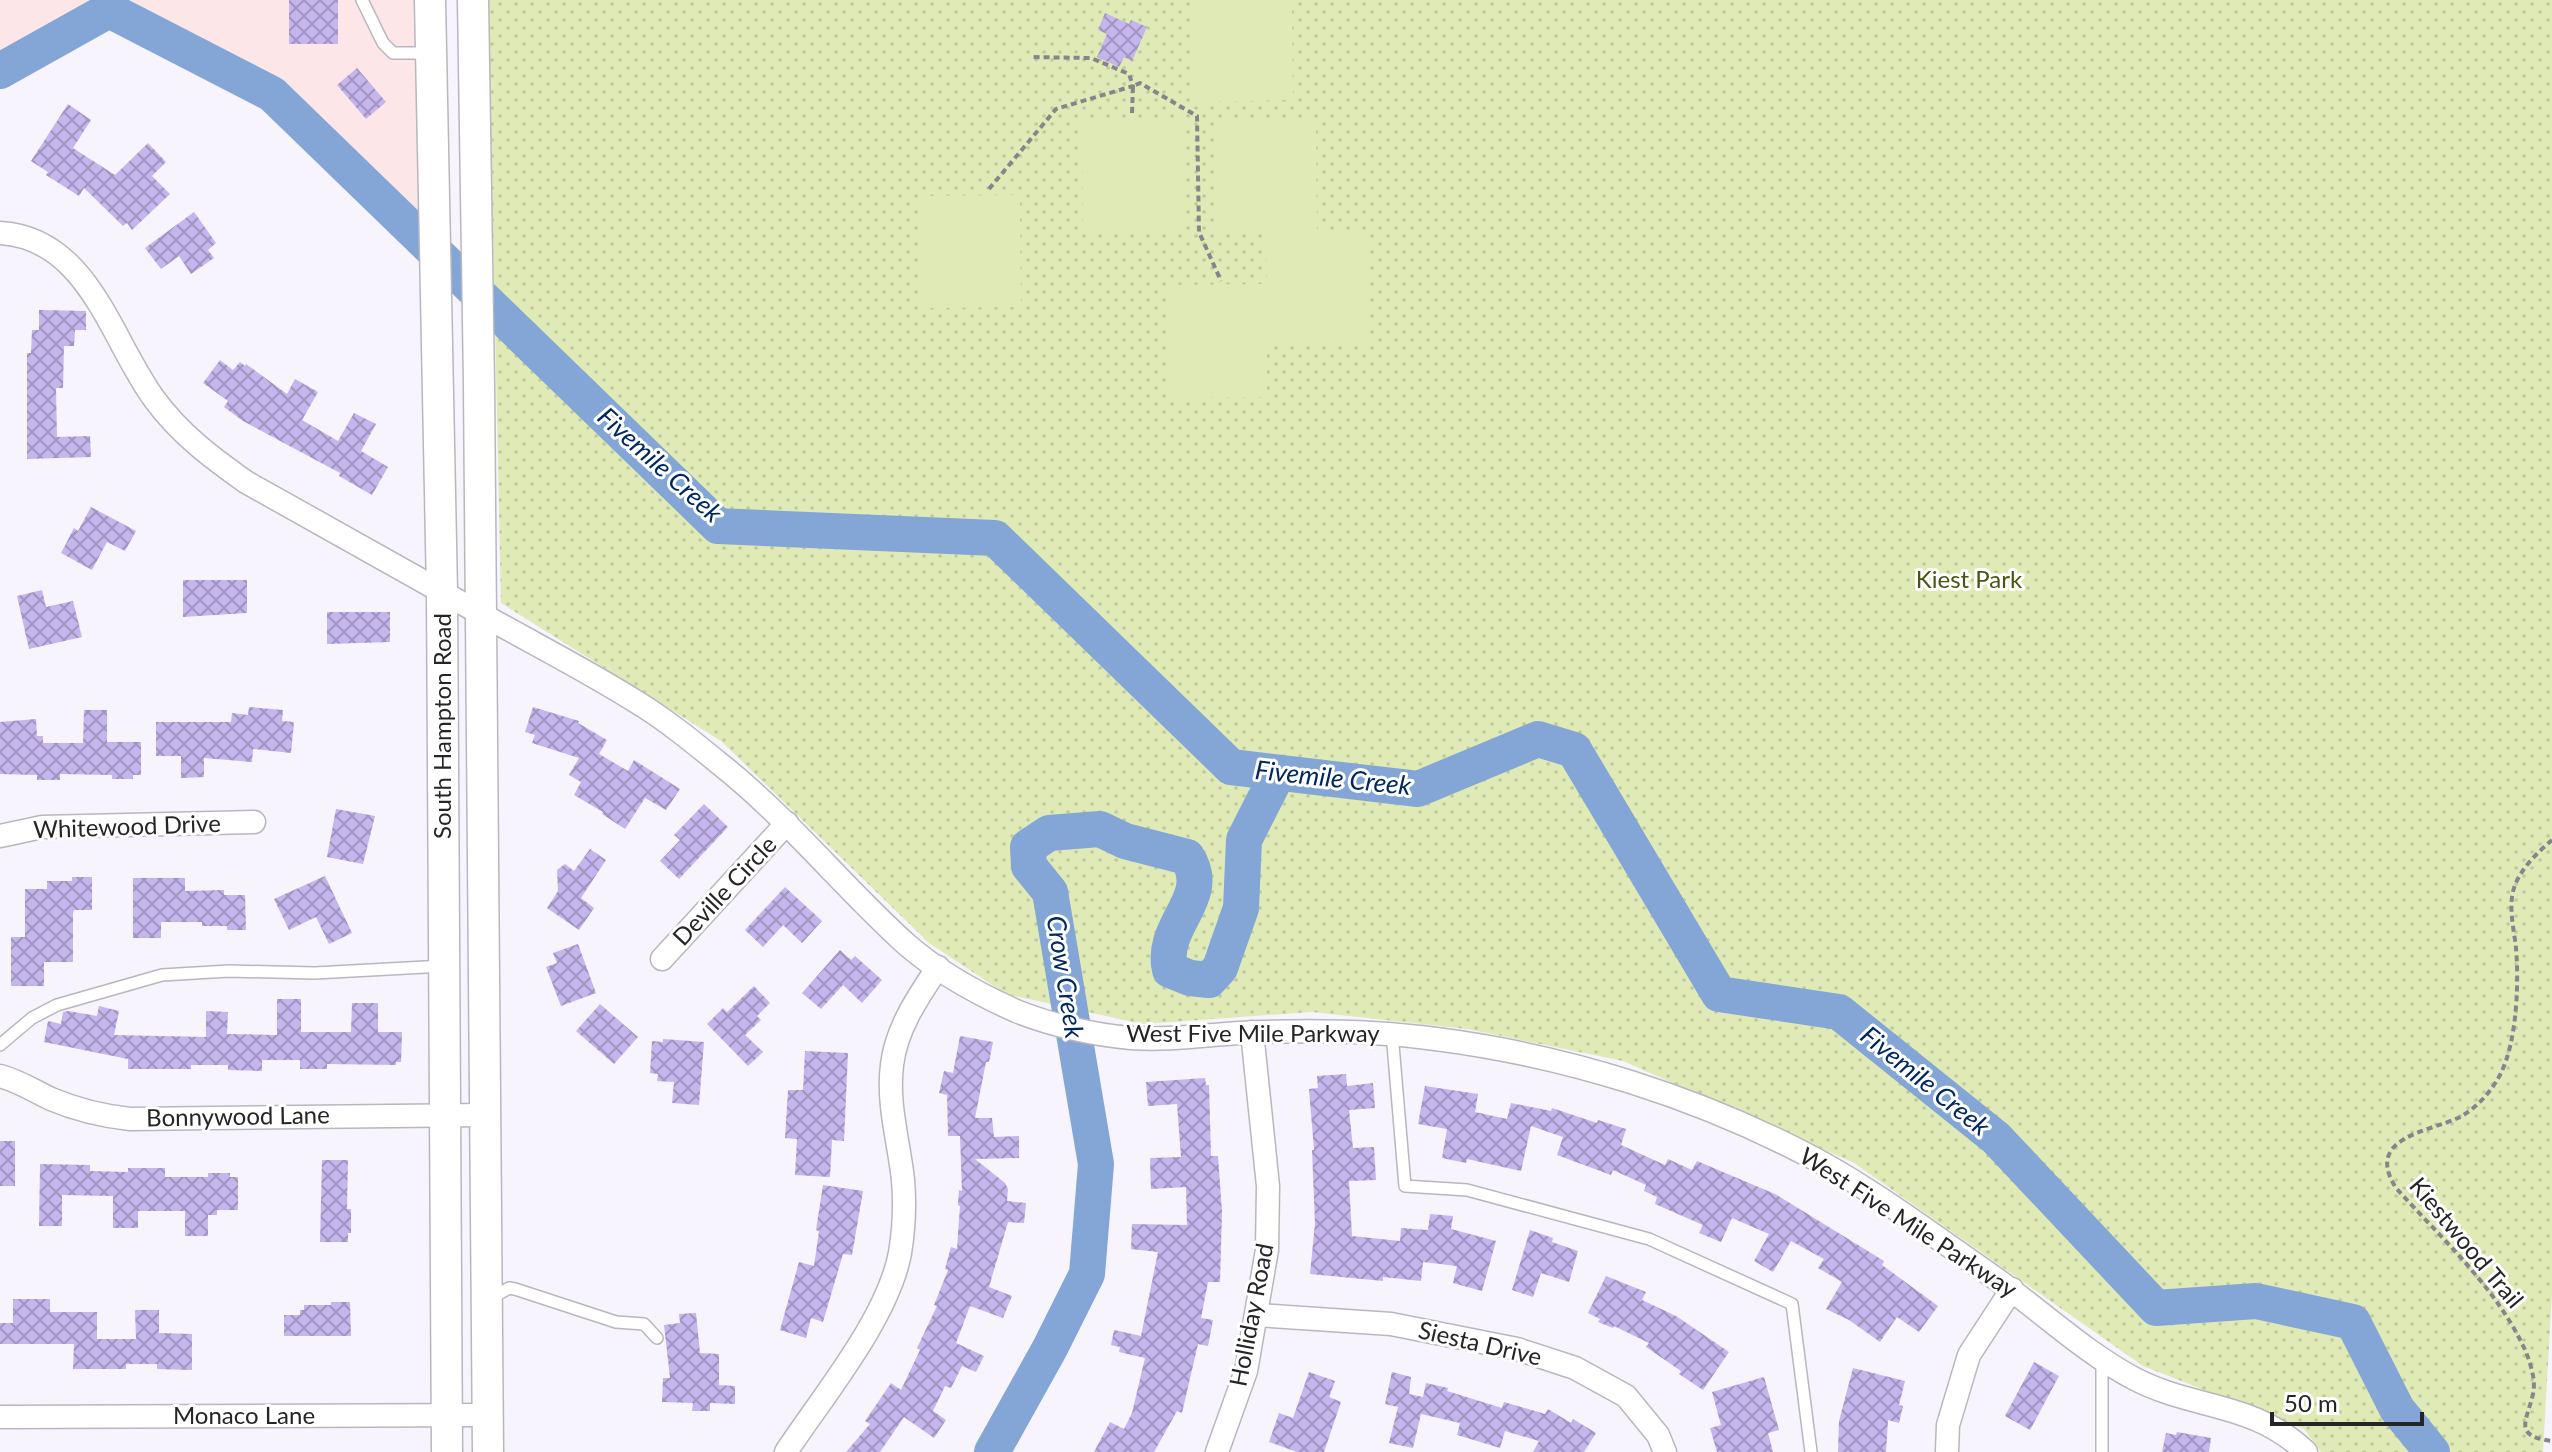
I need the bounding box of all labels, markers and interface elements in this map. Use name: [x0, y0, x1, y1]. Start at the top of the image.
water label: Fivemile Creek: [592, 400, 730, 529]
park label: Kiest Park: [1916, 564, 2023, 593]
street label: South Hampton Road: [427, 613, 456, 839]
water label: Fivemile Creek: [1254, 753, 1413, 801]
street label: Whitewood Drive: [33, 808, 221, 843]
street label: Deville Circle: [666, 829, 782, 951]
water label: Crow Creek: [1040, 913, 1092, 1041]
street label: West Five Mile Parkway: [1126, 1018, 1380, 1047]
water label: Fivemile Creek: [1855, 1018, 1997, 1142]
street label: Bonnywood Lane: [146, 1099, 330, 1132]
street label: West Five Mile Parkway: [1795, 1141, 2024, 1303]
street label: Kiestwood Trail: [2404, 1171, 2530, 1313]
street label: Holliday Road: [1222, 1241, 1279, 1389]
street label: Siesta Drive: [1416, 1314, 1545, 1371]
scale bar: [2272, 1376, 2422, 1426]
text: 50 m: [2284, 1388, 2338, 1417]
street label: Monaco Lane: [173, 1400, 315, 1429]

